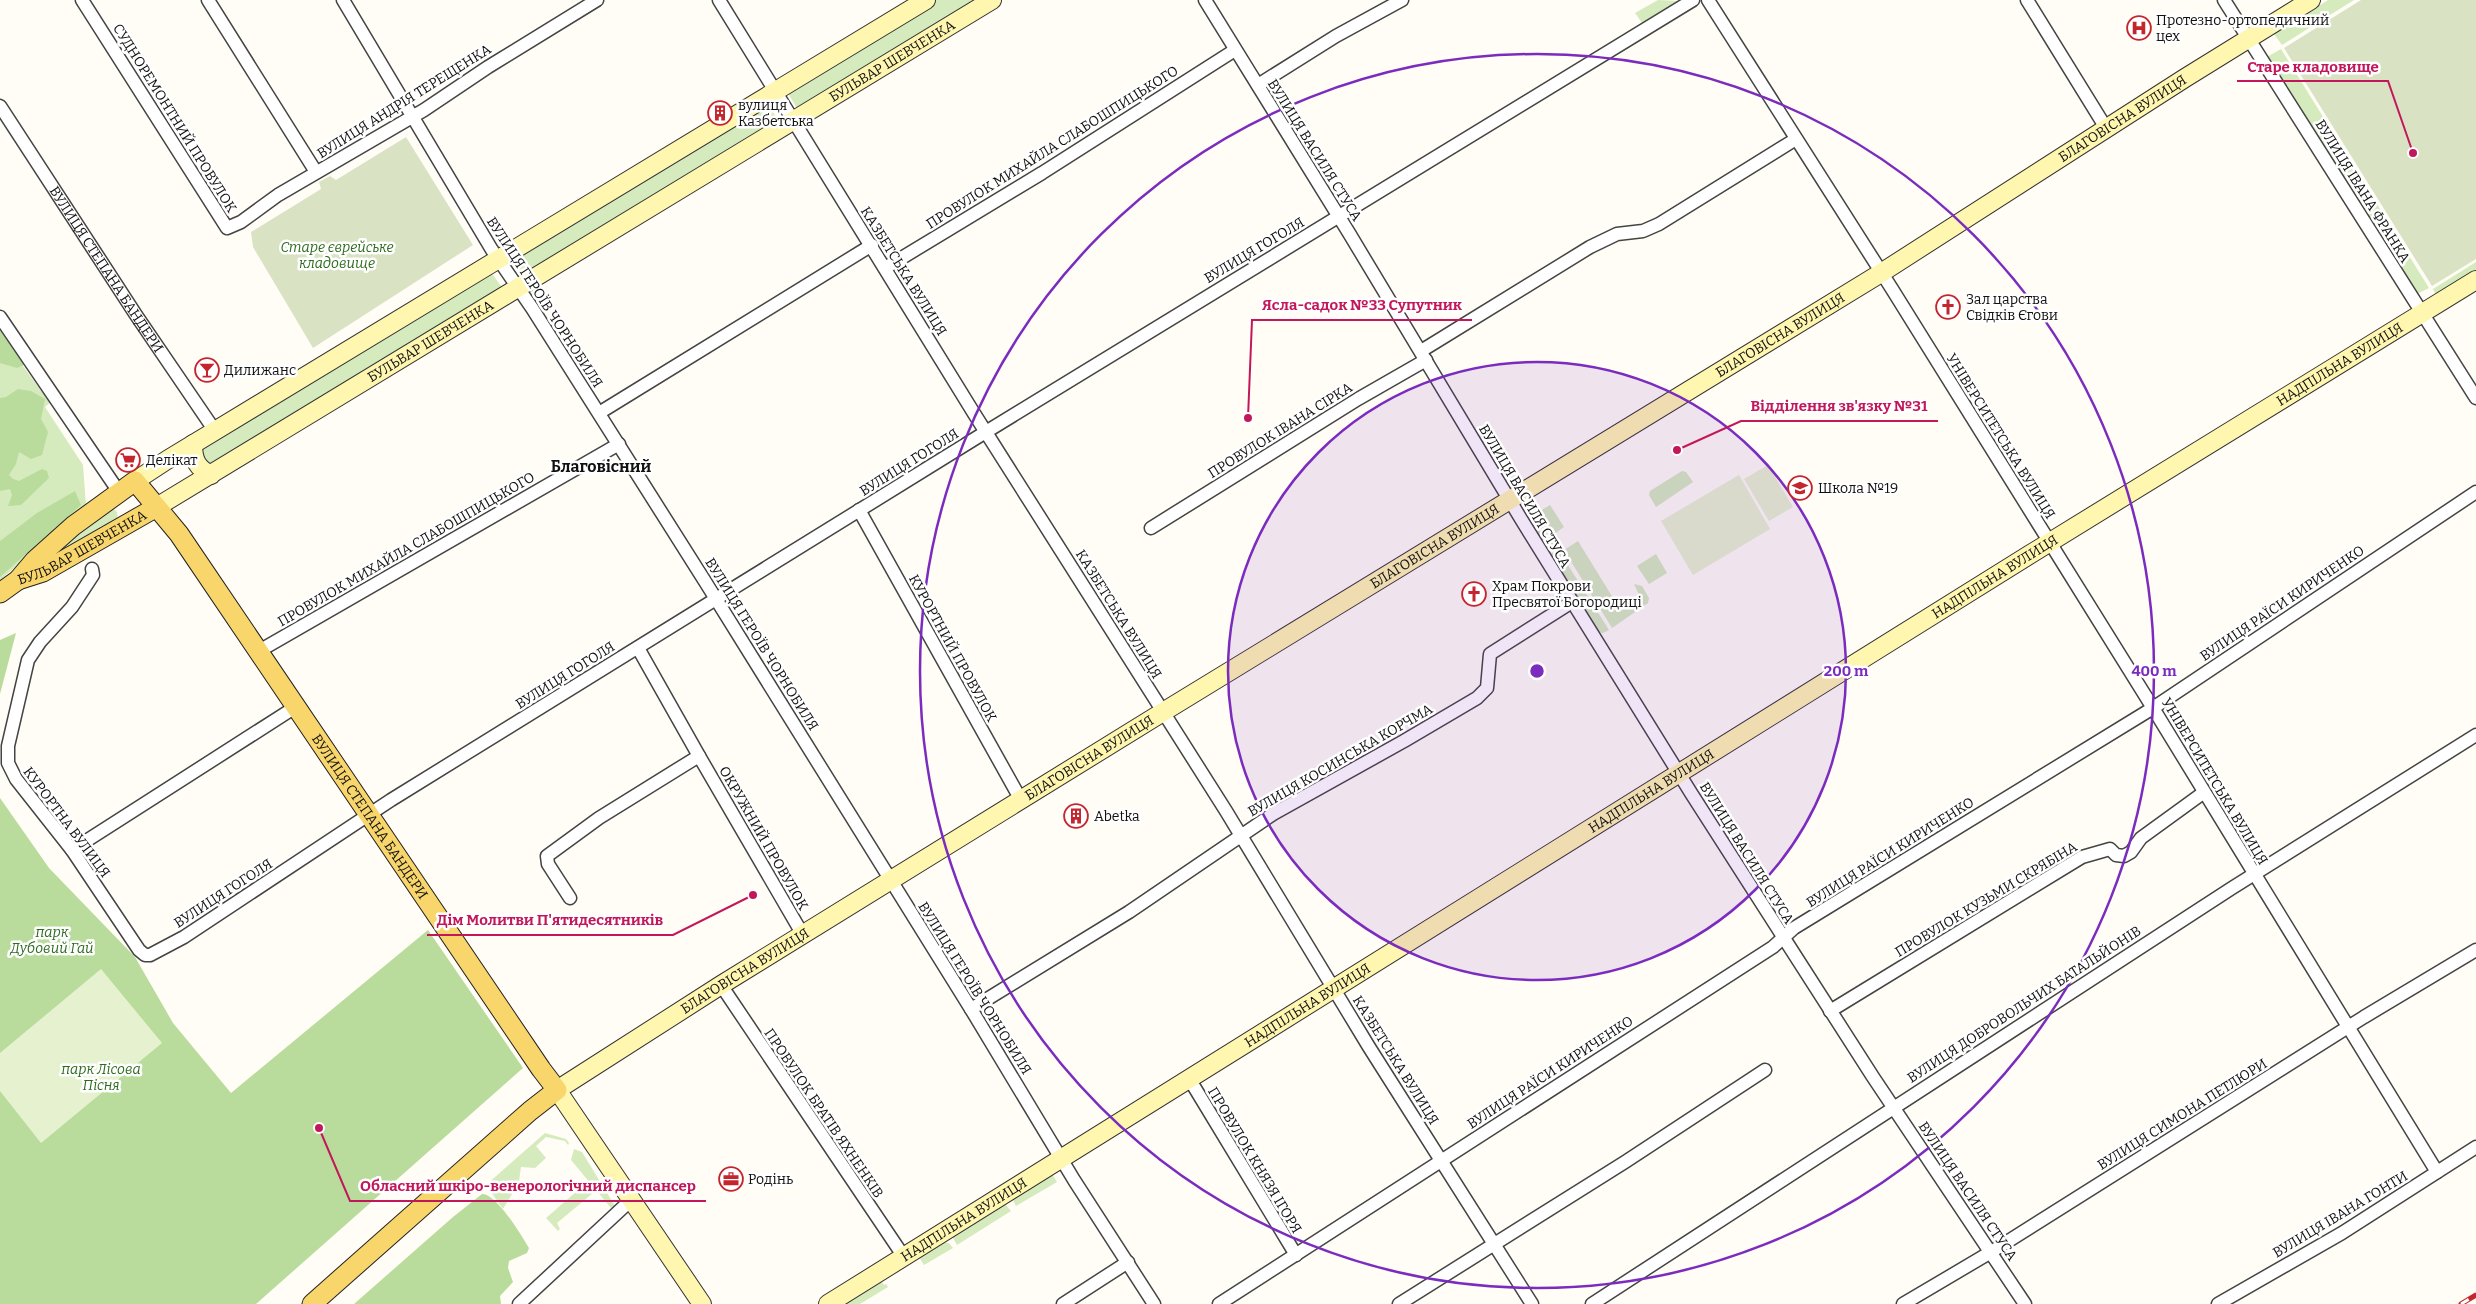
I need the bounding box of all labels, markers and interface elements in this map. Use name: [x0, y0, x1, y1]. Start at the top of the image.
place label: Протезно-ортопедичний цех: [2156, 12, 2329, 45]
hospital icon: Протезно-ортопедичний цех: [2126, 15, 2152, 41]
street label: БУЛЬВАР ШЕВЧЕНКА: [826, 17, 958, 106]
street label: СУДНОРЕМОНТНИЙ ПРОВУЛОК: [109, 20, 241, 216]
street label: ВУЛИЦЯ АНДРІЯ ТЕРЕЩЕНКА: [314, 41, 494, 162]
callout: Старе кладовище: [2237, 51, 2388, 81]
text: Старе кладовище: [2247, 58, 2379, 76]
street label: ПРОВУЛОК МИХАЙЛА СЛАБОШПИЦЬКОГО: [923, 61, 1181, 233]
street label: БЛАГОВІСНА ВУЛИЦЯ: [2056, 71, 2190, 166]
street label: ВУЛИЦЯ ВАСИЛЯ СТУСА: [1264, 76, 1365, 224]
place label: вулиця Казбетська: [738, 97, 814, 130]
building icon: вулиця Казбетська: [707, 100, 733, 126]
street label: ВУЛИЦЯ ІВАНА ФРАНКА: [2312, 117, 2414, 266]
street label: ВУЛИЦЯ СТЕПАНА БАНДЕРИ: [46, 183, 167, 356]
street label: КАЗБЕТСЬКА ВУЛИЦЯ: [857, 204, 950, 339]
street label: ВУЛИЦЯ ГЕРОЇВ ЧОРНОБИЛЯ: [483, 214, 606, 391]
street label: ВУЛИЦЯ ГОГОЛЯ: [1201, 214, 1307, 287]
park label: Старе єврейське кладовище: [280, 239, 394, 272]
street label: БЛАГОВІСНА ВУЛИЦЯ: [1713, 289, 1848, 381]
callout: Ясла-садок №33 Супутник: [1252, 290, 1472, 320]
place label: Зал царства Свідків Єгови: [1966, 291, 2058, 324]
church icon: Зал царства Свідків Єгови: [1935, 294, 1961, 320]
text: Ясла-садок №33 Супутник: [1262, 296, 1463, 314]
street label: БУЛЬВАР ШЕВЧЕНКА: [365, 297, 497, 386]
street label: НАДПІЛЬНА ВУЛИЦЯ: [2274, 319, 2406, 410]
street label: УНІВЕРСИТЕТСЬКА ВУЛИЦЯ: [1943, 350, 2059, 522]
bar icon: Дилижанс: [194, 357, 220, 383]
place label: Дилижанс: [224, 362, 296, 379]
street label: ПРОВУЛОК ІВАНА СІРКА: [1205, 379, 1356, 482]
callout: Відділення зв'язку №31: [1741, 391, 1938, 421]
text: Відділення зв'язку №31: [1751, 397, 1928, 415]
street label: ВУЛИЦЯ ВАСИЛЯ СТУСА: [1475, 422, 1574, 571]
street label: ВУЛИЦЯ ГОГОЛЯ: [857, 425, 962, 500]
supermarket icon: Делікат: [115, 447, 141, 473]
place label: Делікат: [146, 452, 197, 469]
district label: Благовісний: [551, 457, 651, 476]
street label: ПРОВУЛОК МИХАЙЛА СЛАБОШПИЦЬКОГО: [274, 468, 538, 630]
school or university icon: Школа №19: [1787, 475, 1813, 501]
place label: Школа №19: [1818, 480, 1898, 497]
street label: БЛАГОВІСНА ВУЛИЦЯ: [1367, 500, 1502, 592]
street label: БУЛЬВАР ШЕВЧЕНКА: [16, 507, 150, 589]
street label: НАДПІЛЬНА ВУЛИЦЯ: [1929, 531, 2061, 622]
street label: ВУЛИЦЯ РАЇСИ КИРИЧЕНКО: [2197, 542, 2368, 665]
street label: КАЗБЕТСЬКА ВУЛИЦЯ: [1072, 547, 1165, 682]
street label: ВУЛИЦЯ ГЕРОЇВ ЧОРНОБИЛЯ: [701, 555, 822, 734]
street label: КУРОРТНИЙ ПРОВУЛОК: [905, 571, 1001, 725]
place label: Храм Покрови Пресвятої Богородиці: [1492, 578, 1642, 611]
church icon: Храм Покрови Пресвятої Богородиці: [1461, 581, 1487, 607]
street label: ВУЛИЦЯ ГОГОЛЯ: [513, 638, 618, 713]
centre of rings: [1528, 662, 1546, 680]
text: 200 m: [1824, 662, 1869, 680]
text: 400 m: [2131, 662, 2177, 680]
street label: УНІВЕРСИТЕТСЬКА ВУЛИЦЯ: [2158, 695, 2271, 868]
street label: ВУЛИЦЯ КОСИНСЬКА КОРЧМА: [1245, 700, 1436, 820]
street label: БЛАГОВІСНА ВУЛИЦЯ: [1022, 712, 1157, 804]
street label: ВУЛИЦЯ СТЕПАНА БАНДЕРИ: [308, 731, 431, 902]
street label: НАДПІЛЬНА ВУЛИЦЯ: [1585, 746, 1717, 837]
street label: ОКРУЖНИЙ ПРОВУЛОК: [715, 763, 813, 913]
street label: КУРОРТНА ВУЛИЦЯ: [19, 764, 114, 881]
street label: ВУЛИЦЯ ВАСИЛЯ СТУСА: [1696, 779, 1797, 927]
street label: ВУЛИЦЯ РАЇСИ КИРИЧЕНКО: [1803, 794, 1977, 911]
building icon: Abetka: [1063, 803, 1089, 829]
place label: Abetka: [1094, 808, 1140, 825]
street label: ПРОВУЛОК КУЗЬМИ СКРЯБІНА: [1892, 838, 2080, 961]
street label: ВУЛИЦЯ ГОГОЛЯ: [171, 855, 276, 931]
street label: ВУЛИЦЯ ГЕРОЇВ ЧОРНОБИЛЯ: [914, 899, 1035, 1078]
callout: Дім Молитви П'ятидесятників: [427, 905, 673, 935]
text: Дім Молитви П'ятидесятників: [437, 911, 664, 929]
street label: ВУЛИЦЯ ДОБРОВОЛЬЧИХ БАТАЛЬЙОНІВ: [1904, 921, 2144, 1087]
park label: парк Дубовий Гай: [9, 924, 94, 957]
street label: БЛАГОВІСНА ВУЛИЦЯ: [678, 925, 812, 1018]
street label: НАДПІЛЬНА ВУЛИЦЯ: [1242, 960, 1374, 1051]
street label: КАЗБЕТСЬКА ВУЛИЦЯ: [1349, 993, 1442, 1128]
street label: ВУЛИЦЯ РАЇСИ КИРИЧЕНКО: [1464, 1012, 1636, 1132]
street label: ПРОВУЛОК БРАТІВ ЯХНЕНКІВ: [760, 1025, 887, 1201]
street label: ВУЛИЦЯ СИМОНА ПЕТЛЮРИ: [2094, 1055, 2270, 1174]
park label: парк Лісова Пісня: [60, 1061, 141, 1094]
street label: ПРОВУЛОК КНЯЗЯ ІГОРЯ: [1204, 1084, 1305, 1236]
street label: ВУЛИЦЯ ВАСИЛЯ СТУСА: [1915, 1118, 2021, 1264]
office icon: Родінь: [718, 1166, 744, 1192]
street label: ВУЛИЦЯ ІВАНА ГОНТИ: [2270, 1167, 2411, 1261]
callout: Обласний шкіро-венерологічний диспансер: [350, 1171, 706, 1201]
place label: Родінь: [748, 1171, 793, 1188]
street label: НАДПІЛЬНА ВУЛИЦЯ: [898, 1174, 1030, 1265]
text: Обласний шкіро-венерологічний диспансер: [360, 1177, 696, 1195]

